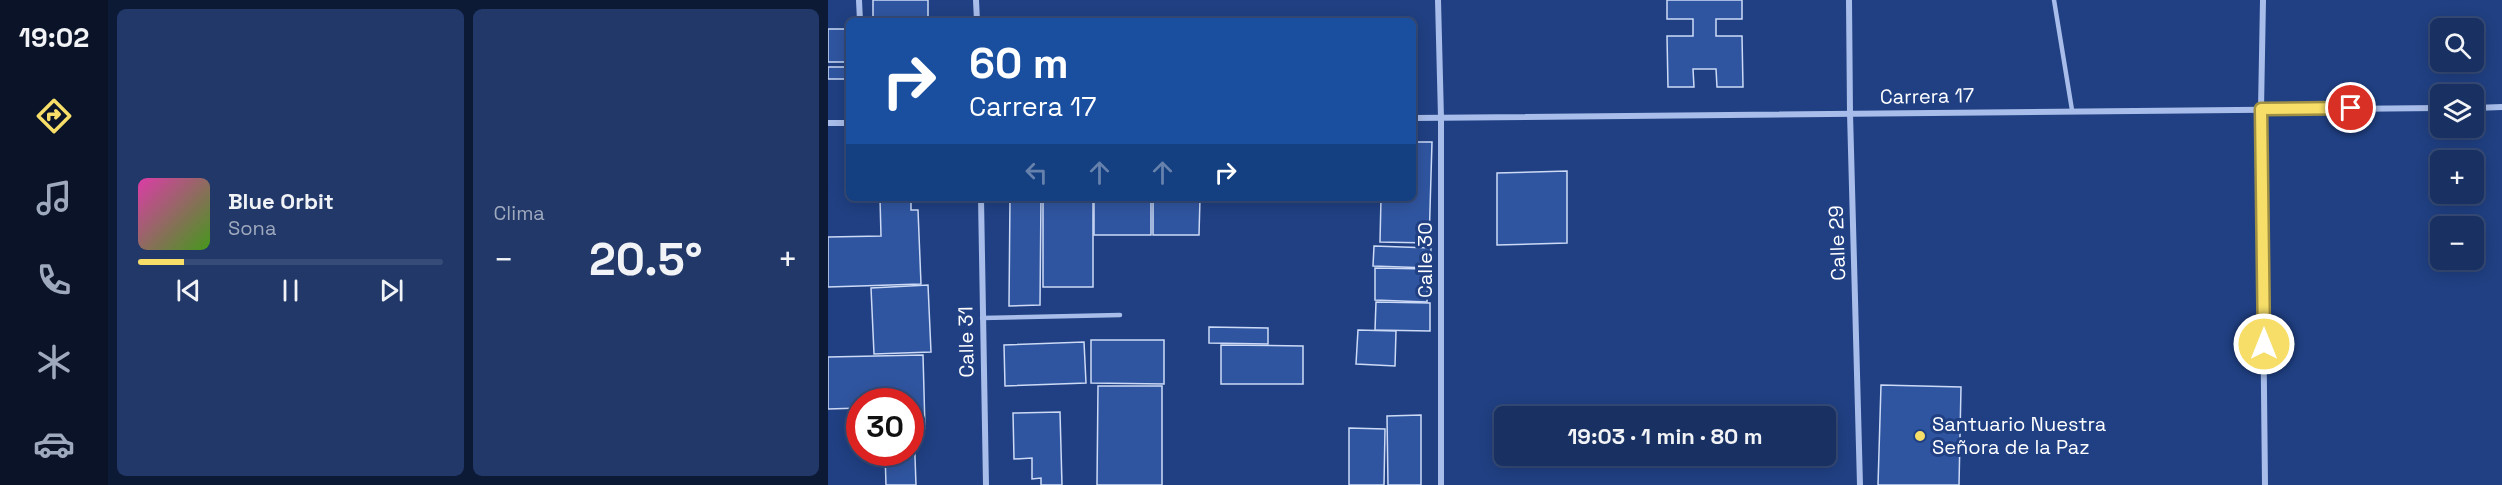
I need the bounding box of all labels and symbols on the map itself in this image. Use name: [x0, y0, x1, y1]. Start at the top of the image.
street label: Carrera 17: [1880, 82, 1974, 110]
pin: [2325, 82, 2376, 133]
street label: Calle 29: [1823, 205, 1851, 281]
street label: Calle 30: [1412, 222, 1438, 298]
street label: Calle 31: [952, 306, 980, 378]
position arrow: [2232, 312, 2296, 376]
speed limit sign: 30: [846, 388, 924, 466]
place label: Santuario Nuestra Señora de la Paz: [1932, 411, 2106, 460]
marker: Santuario Nuestra Señora de la Paz: [1913, 429, 1927, 443]

